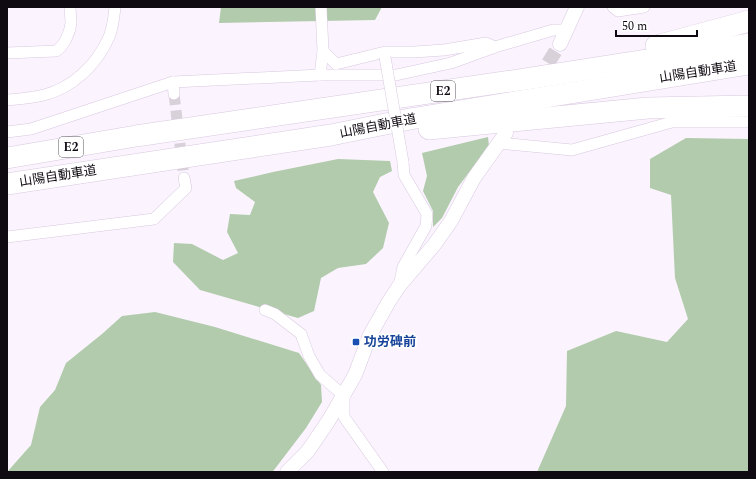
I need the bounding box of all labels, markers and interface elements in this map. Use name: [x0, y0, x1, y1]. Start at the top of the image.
scale bar: [616, 12, 697, 38]
text: 50 m: [622, 17, 647, 36]
street label: 山陽自動車道: [658, 56, 738, 88]
road number: E2: [431, 81, 455, 101]
street label: 山陽自動車道: [338, 109, 418, 143]
road number: E2: [59, 137, 83, 157]
street label: 山陽自動車道: [18, 160, 98, 192]
place label: 功労碑前: [364, 332, 416, 352]
marker: 功労碑前: [351, 337, 361, 347]

